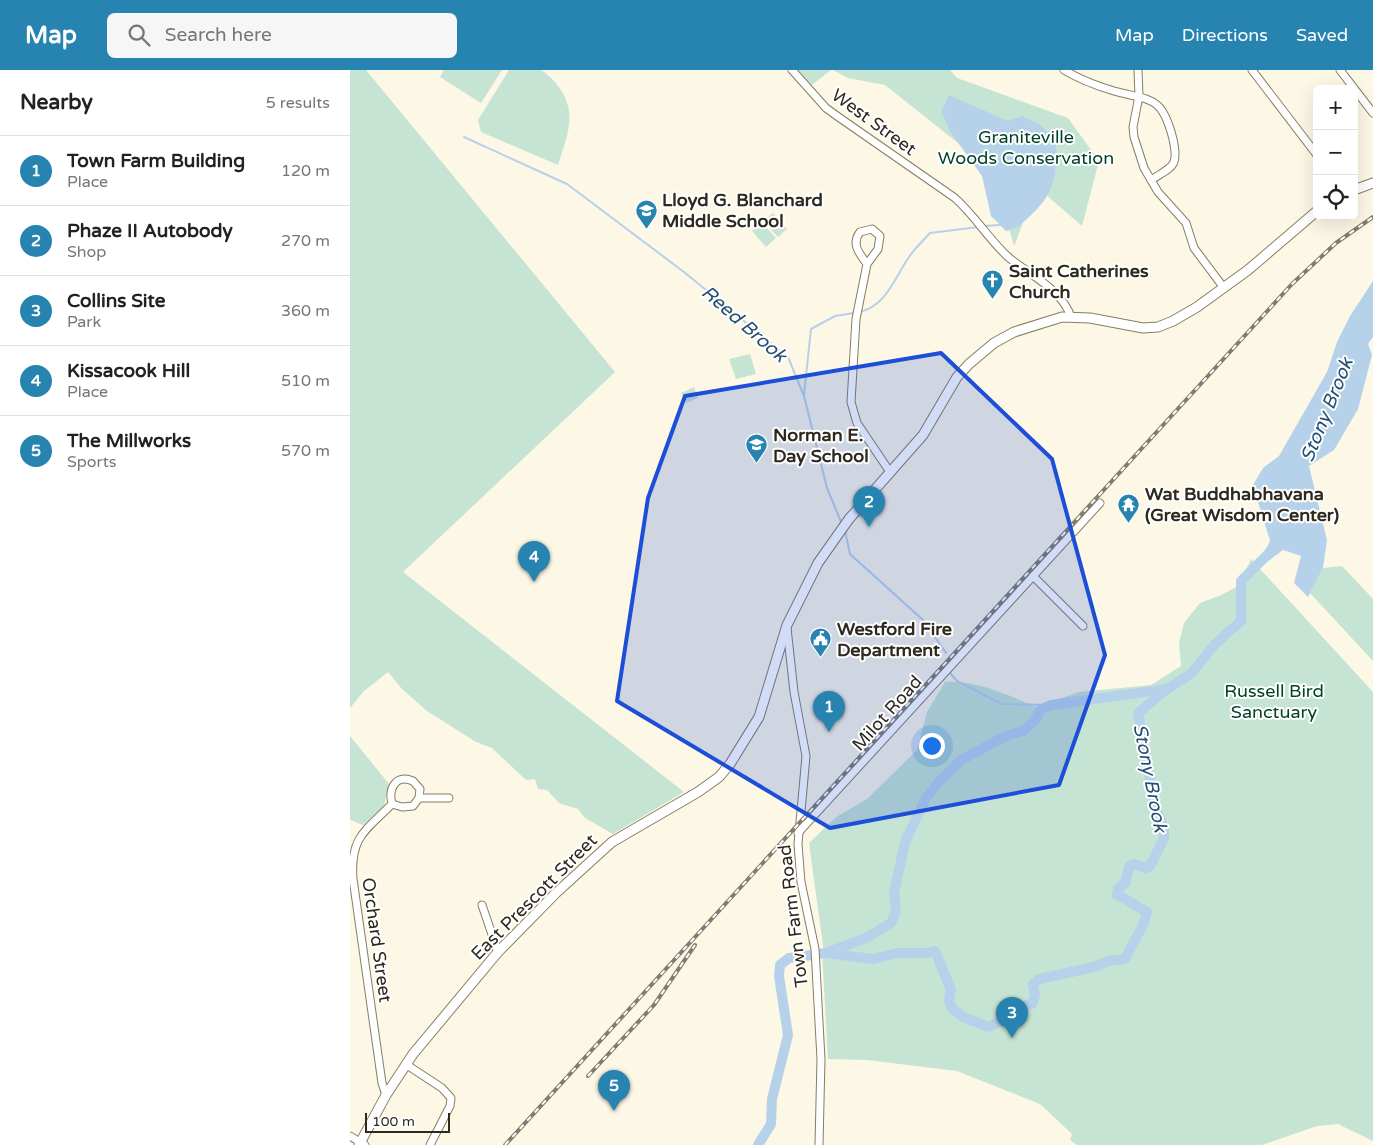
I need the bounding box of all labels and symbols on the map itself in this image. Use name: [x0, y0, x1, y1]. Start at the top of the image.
street label: West Street: [827, 84, 921, 160]
park label: Graniteville Woods Conservation: [938, 126, 1114, 169]
place label: Lloyd G. Blanchard Middle School: [662, 189, 823, 232]
school or university icon: Lloyd G. Blanchard Middle School: [634, 198, 658, 229]
place label: Saint Catherines Church: [1009, 260, 1149, 303]
church icon: Saint Catherines Church: [981, 269, 1005, 300]
water label: Reed Brook: [697, 281, 792, 368]
water label: Stony Brook: [1296, 353, 1358, 465]
place label: Norman E. Day School: [773, 424, 869, 467]
school or university icon: Norman E. Day School: [745, 433, 769, 464]
place label: Wat Buddhabhavana (Great Wisdom Center): [1145, 483, 1339, 526]
pin: 2: [853, 486, 885, 527]
temple icon: Wat Buddhabhavana (Great Wisdom Center): [1117, 492, 1141, 523]
pin: 4: [518, 541, 550, 582]
place label: Westford Fire Department: [837, 618, 952, 661]
public building icon: Westford Fire Department: [809, 627, 833, 658]
street label: Milot Road: [847, 671, 927, 755]
park label: Russell Bird Sanctuary: [1224, 680, 1324, 723]
pin: 1: [813, 691, 845, 732]
water label: Stony Brook: [1129, 722, 1172, 836]
your location: [919, 733, 945, 759]
street label: East Prescott Street: [466, 829, 602, 965]
street label: Town Farm Road: [773, 843, 813, 989]
street label: Orchard Street: [357, 876, 397, 1004]
pin: 3: [996, 997, 1028, 1038]
pin: 5: [598, 1070, 630, 1111]
scale bar: [365, 1110, 450, 1133]

